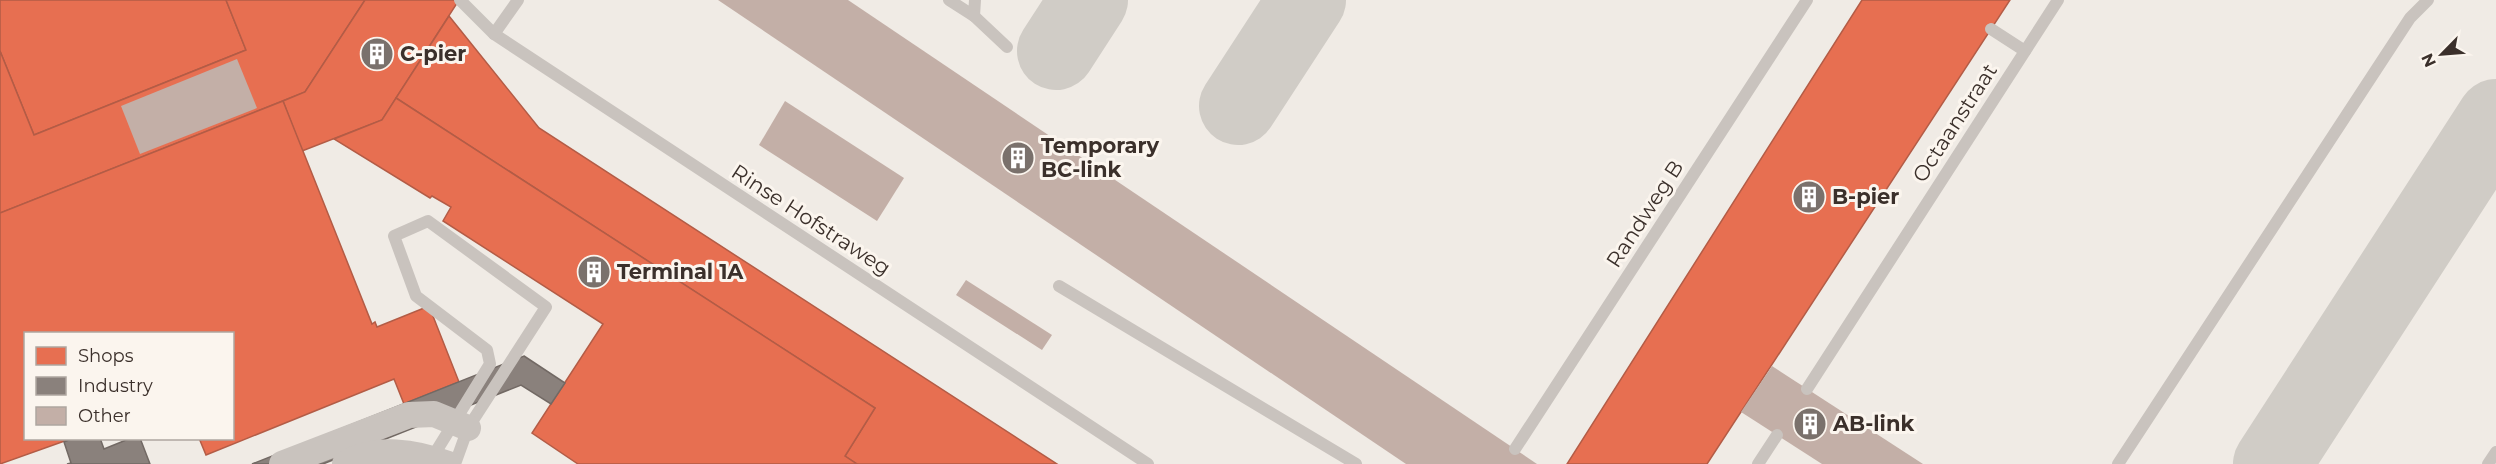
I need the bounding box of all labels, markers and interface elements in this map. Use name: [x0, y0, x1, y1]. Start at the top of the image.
north arrow: [2412, 24, 2472, 84]
building icon: C-pier: [359, 36, 395, 72]
place label: C-pier: [400, 41, 466, 66]
text: N: [2418, 50, 2440, 70]
street label: Octaanstraat: [1907, 59, 2002, 187]
place label: Temporary BC-link: [1041, 133, 1160, 182]
building icon: Temporary BC-link: [1000, 140, 1036, 176]
street label: Randweg B: [1601, 156, 1688, 272]
street label: Rinse Hofstraweg: [727, 159, 895, 280]
building icon: B-pier: [1791, 179, 1827, 215]
place label: B-pier: [1832, 184, 1899, 209]
building icon: Terminal 1A: [576, 254, 612, 290]
place label: Terminal 1A: [617, 259, 744, 284]
legend: [24, 332, 234, 440]
text: Shops: [78, 345, 134, 367]
text: Industry: [78, 375, 153, 397]
text: Other: [78, 405, 131, 427]
building icon: AB-link: [1792, 406, 1828, 442]
place label: AB-link: [1832, 411, 1914, 436]

